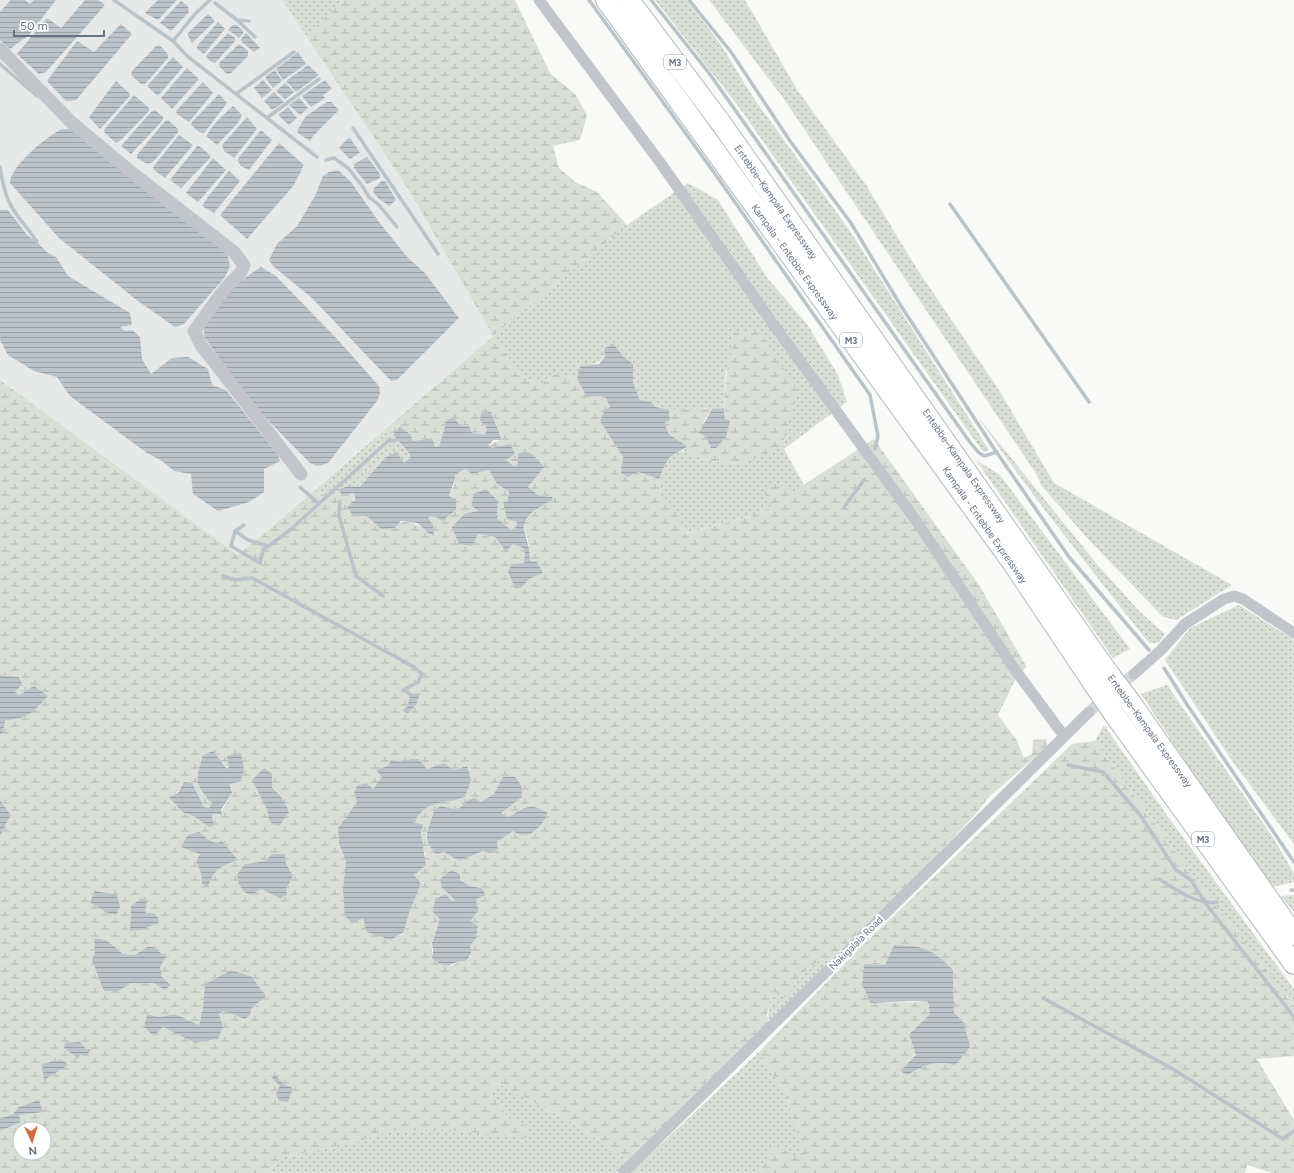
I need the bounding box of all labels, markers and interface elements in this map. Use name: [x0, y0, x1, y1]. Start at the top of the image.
scale bar: [14, 12, 104, 38]
text: 50 m: [20, 19, 48, 33]
road number: M3: [664, 55, 686, 69]
street label: Entebbe–Kampala Expressway: [732, 142, 821, 262]
street label: Kampala - Entebbe Expressway: [749, 201, 842, 323]
road number: M3: [840, 333, 862, 347]
street label: Entebbe–Kampala Expressway: [920, 406, 1009, 526]
street label: Kampala - Entebbe Expressway: [939, 464, 1031, 587]
street label: Entebbe–Kampala Expressway: [1105, 672, 1196, 791]
road number: M3: [1192, 832, 1214, 846]
street label: Nakigalala Road: [826, 913, 886, 973]
north arrow: [12, 1121, 52, 1161]
text: N: [28, 1144, 37, 1157]

